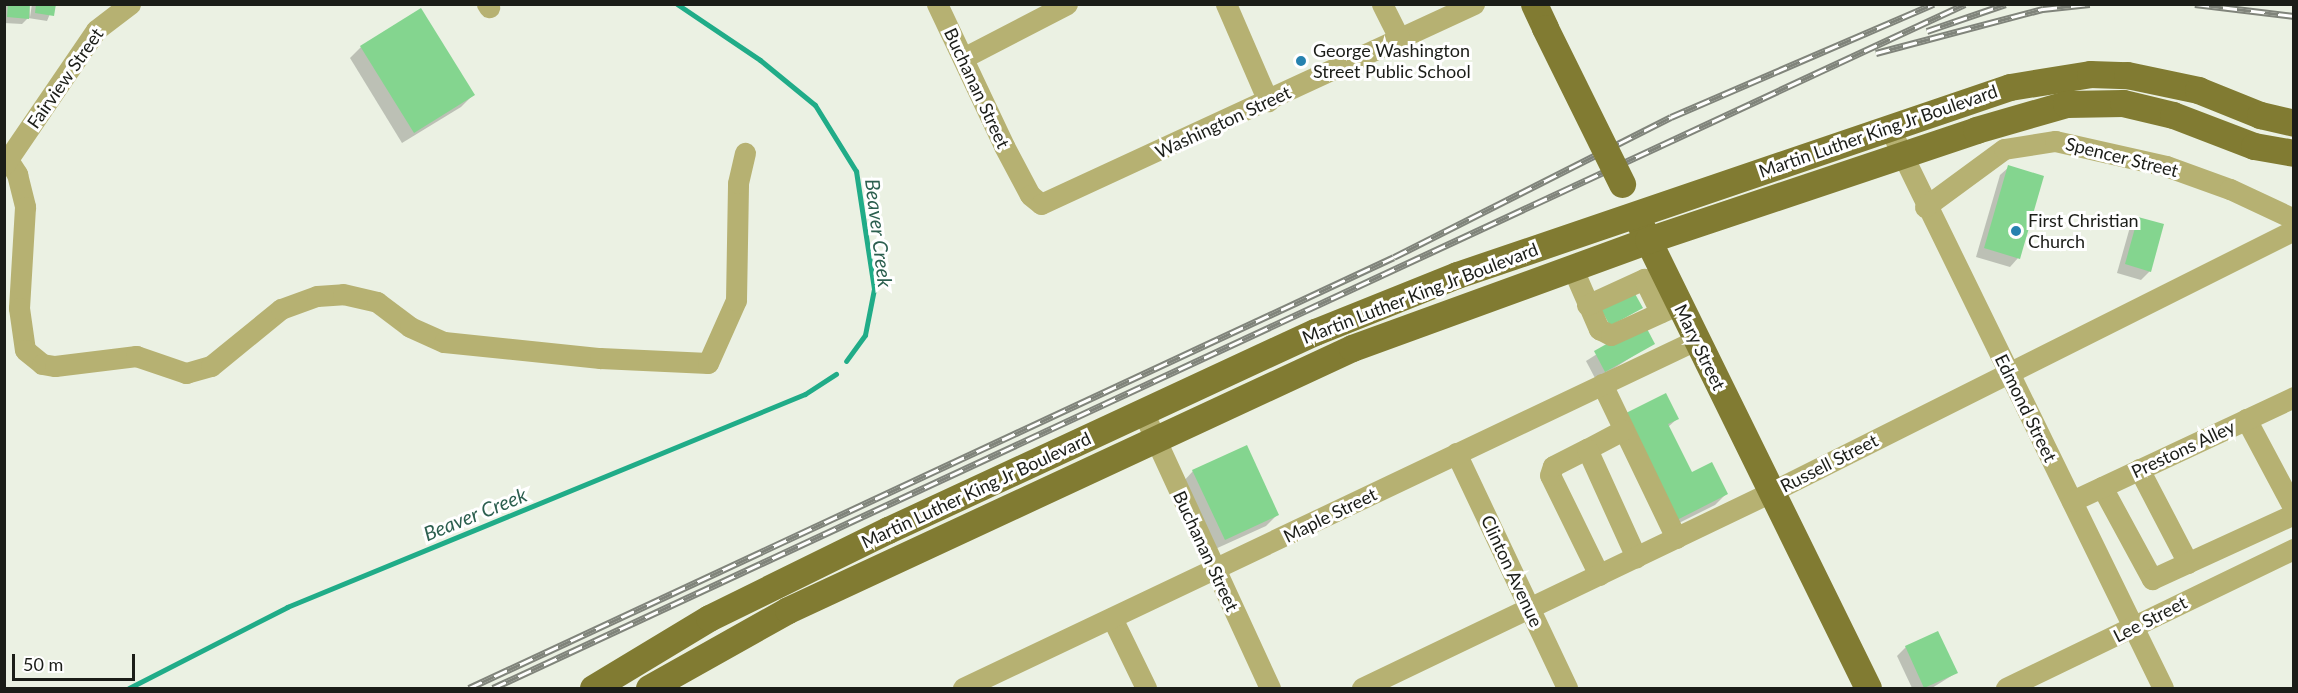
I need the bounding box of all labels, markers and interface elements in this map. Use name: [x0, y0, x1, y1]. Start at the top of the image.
street label: Fairview Street: [22, 24, 108, 132]
street label: Buchanan Street: [940, 24, 1014, 152]
place label: George Washington Street Public School: [1313, 40, 1471, 82]
marker: George Washington Street Public School: [1294, 54, 1308, 68]
street label: Martin Luther King Jr Boulevard: [1755, 80, 2001, 182]
street label: Washington Street: [1152, 81, 1294, 163]
street label: Spencer Street: [2063, 133, 2181, 181]
water label: Beaver Creek: [860, 177, 898, 289]
place label: First Christian Church: [2028, 210, 2139, 252]
marker: First Christian Church: [2009, 224, 2023, 238]
street label: Martin Luther King Jr Boulevard: [1298, 238, 1542, 348]
street label: Mary Street: [1670, 300, 1730, 394]
street label: Edmond Street: [1991, 351, 2061, 465]
street label: Prestons Alley: [2128, 415, 2238, 483]
street label: Martin Luther King Jr Boulevard: [857, 427, 1095, 553]
street label: Russell Street: [1777, 429, 1881, 497]
water label: Beaver Creek: [420, 482, 530, 546]
street label: Maple Street: [1280, 483, 1380, 547]
street label: Buchanan Street: [1169, 487, 1243, 615]
street label: Clinton Avenue: [1477, 511, 1547, 631]
street label: Lee Street: [2110, 591, 2190, 647]
scale bar: [15, 642, 138, 680]
text: 50 m: [23, 653, 63, 675]

